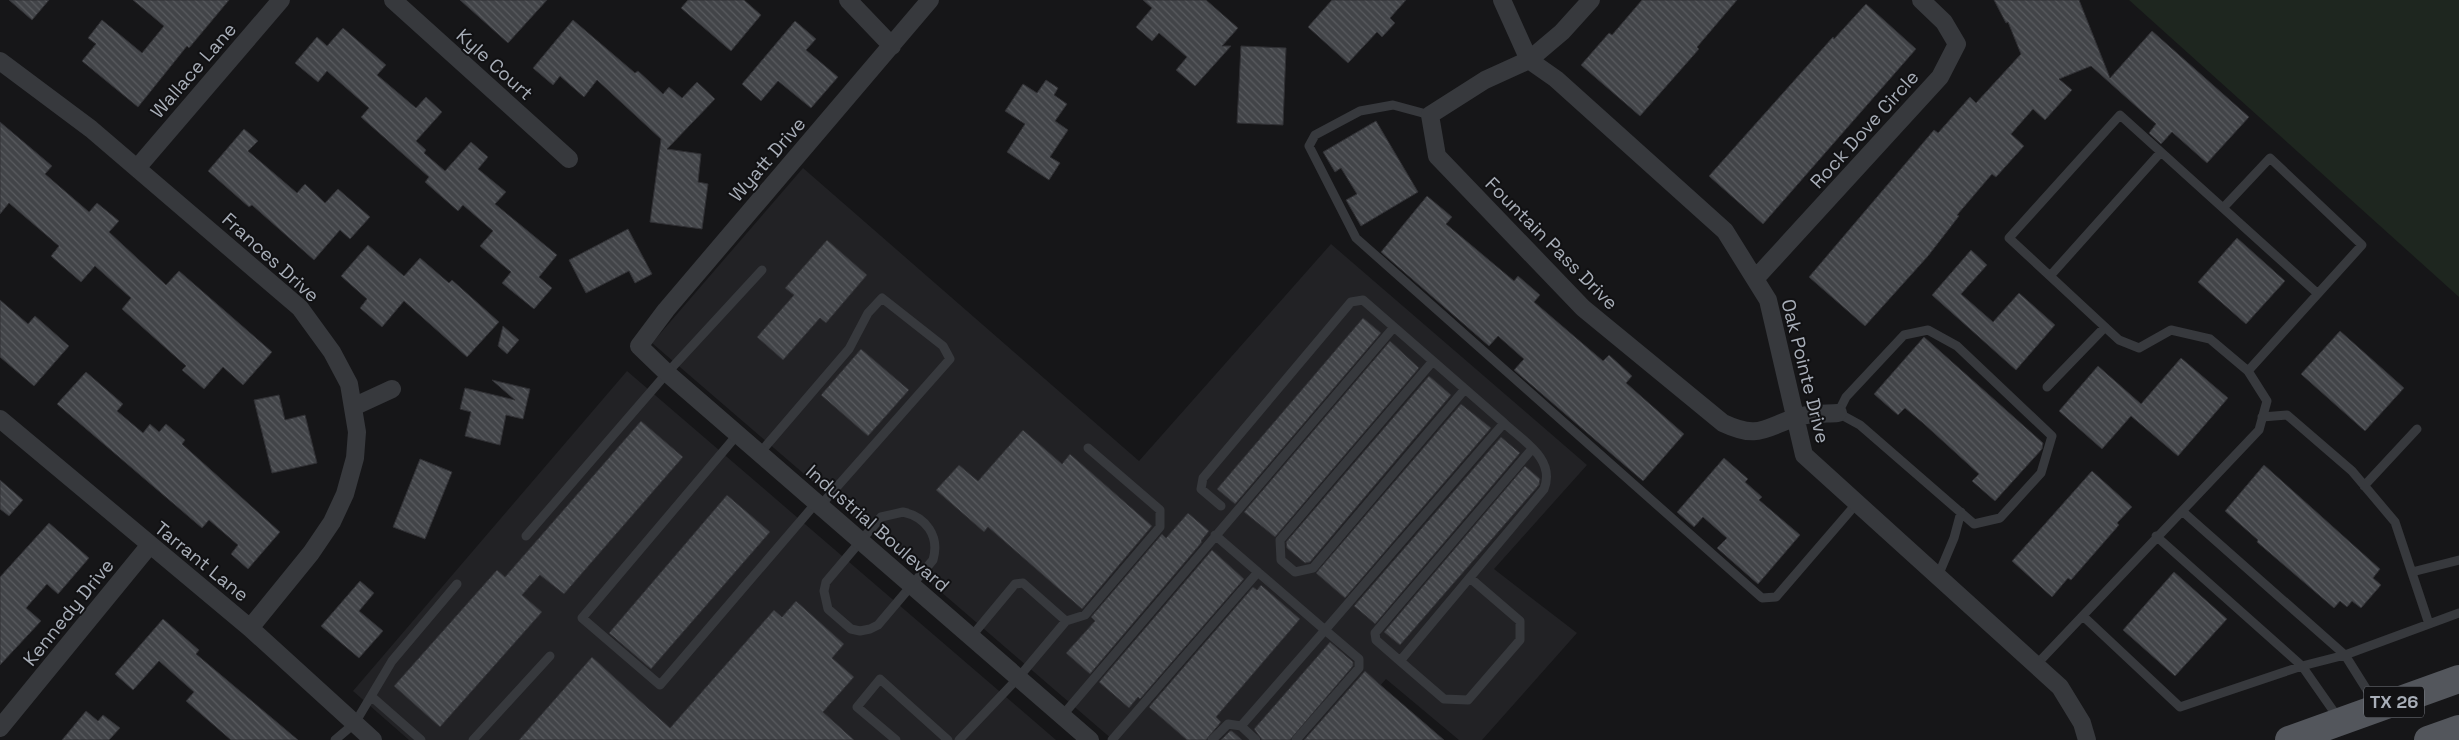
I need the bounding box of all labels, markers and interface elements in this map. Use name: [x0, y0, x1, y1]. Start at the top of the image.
street label: Wallace Lane: [145, 17, 242, 123]
street label: Kyle Court: [451, 23, 538, 106]
street label: Rock Dove Circle: [1805, 65, 1924, 194]
street label: Wyatt Drive: [724, 112, 811, 207]
street label: Fountain Pass Drive: [1480, 172, 1623, 315]
street label: Frances Drive: [217, 207, 325, 308]
street label: Oak Pointe Drive: [1776, 296, 1836, 446]
street label: Industrial Boulevard: [801, 459, 955, 598]
street label: Tarrant Lane: [149, 516, 254, 607]
street label: Kennedy Drive: [17, 553, 119, 671]
road number: TX 26: [2364, 686, 2424, 718]

